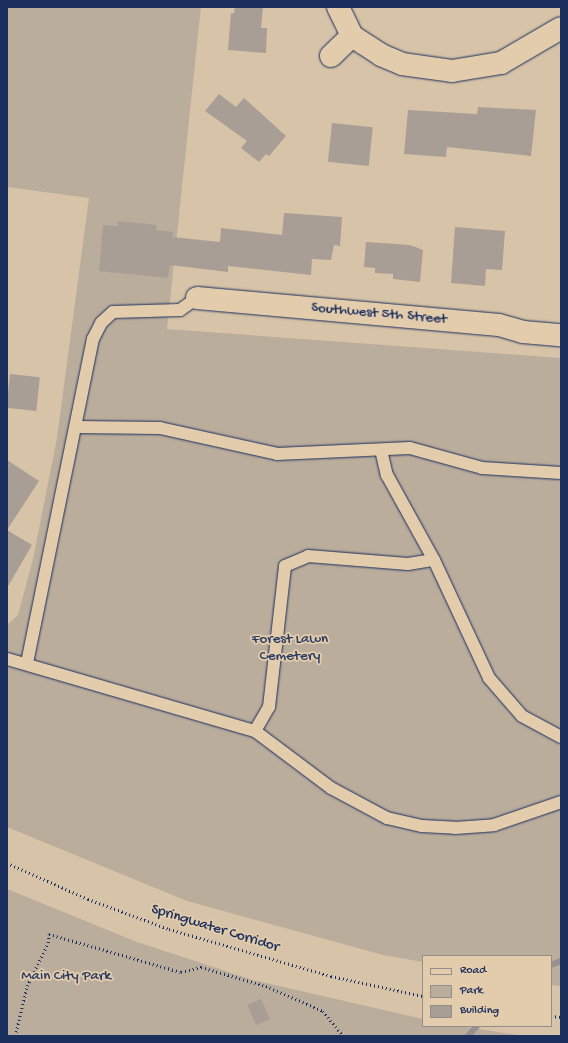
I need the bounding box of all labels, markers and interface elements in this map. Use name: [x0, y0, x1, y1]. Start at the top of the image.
street label: Southwest 5th Street: [310, 299, 448, 329]
park label: Forest Lawn Cemetery: [252, 630, 328, 665]
street label: Springwater Corridor: [149, 901, 281, 957]
legend: [422, 955, 552, 1027]
text: Road: [460, 964, 486, 978]
park label: Main City Park: [21, 968, 111, 986]
text: Park: [460, 984, 483, 998]
text: Building: [460, 1004, 499, 1018]

